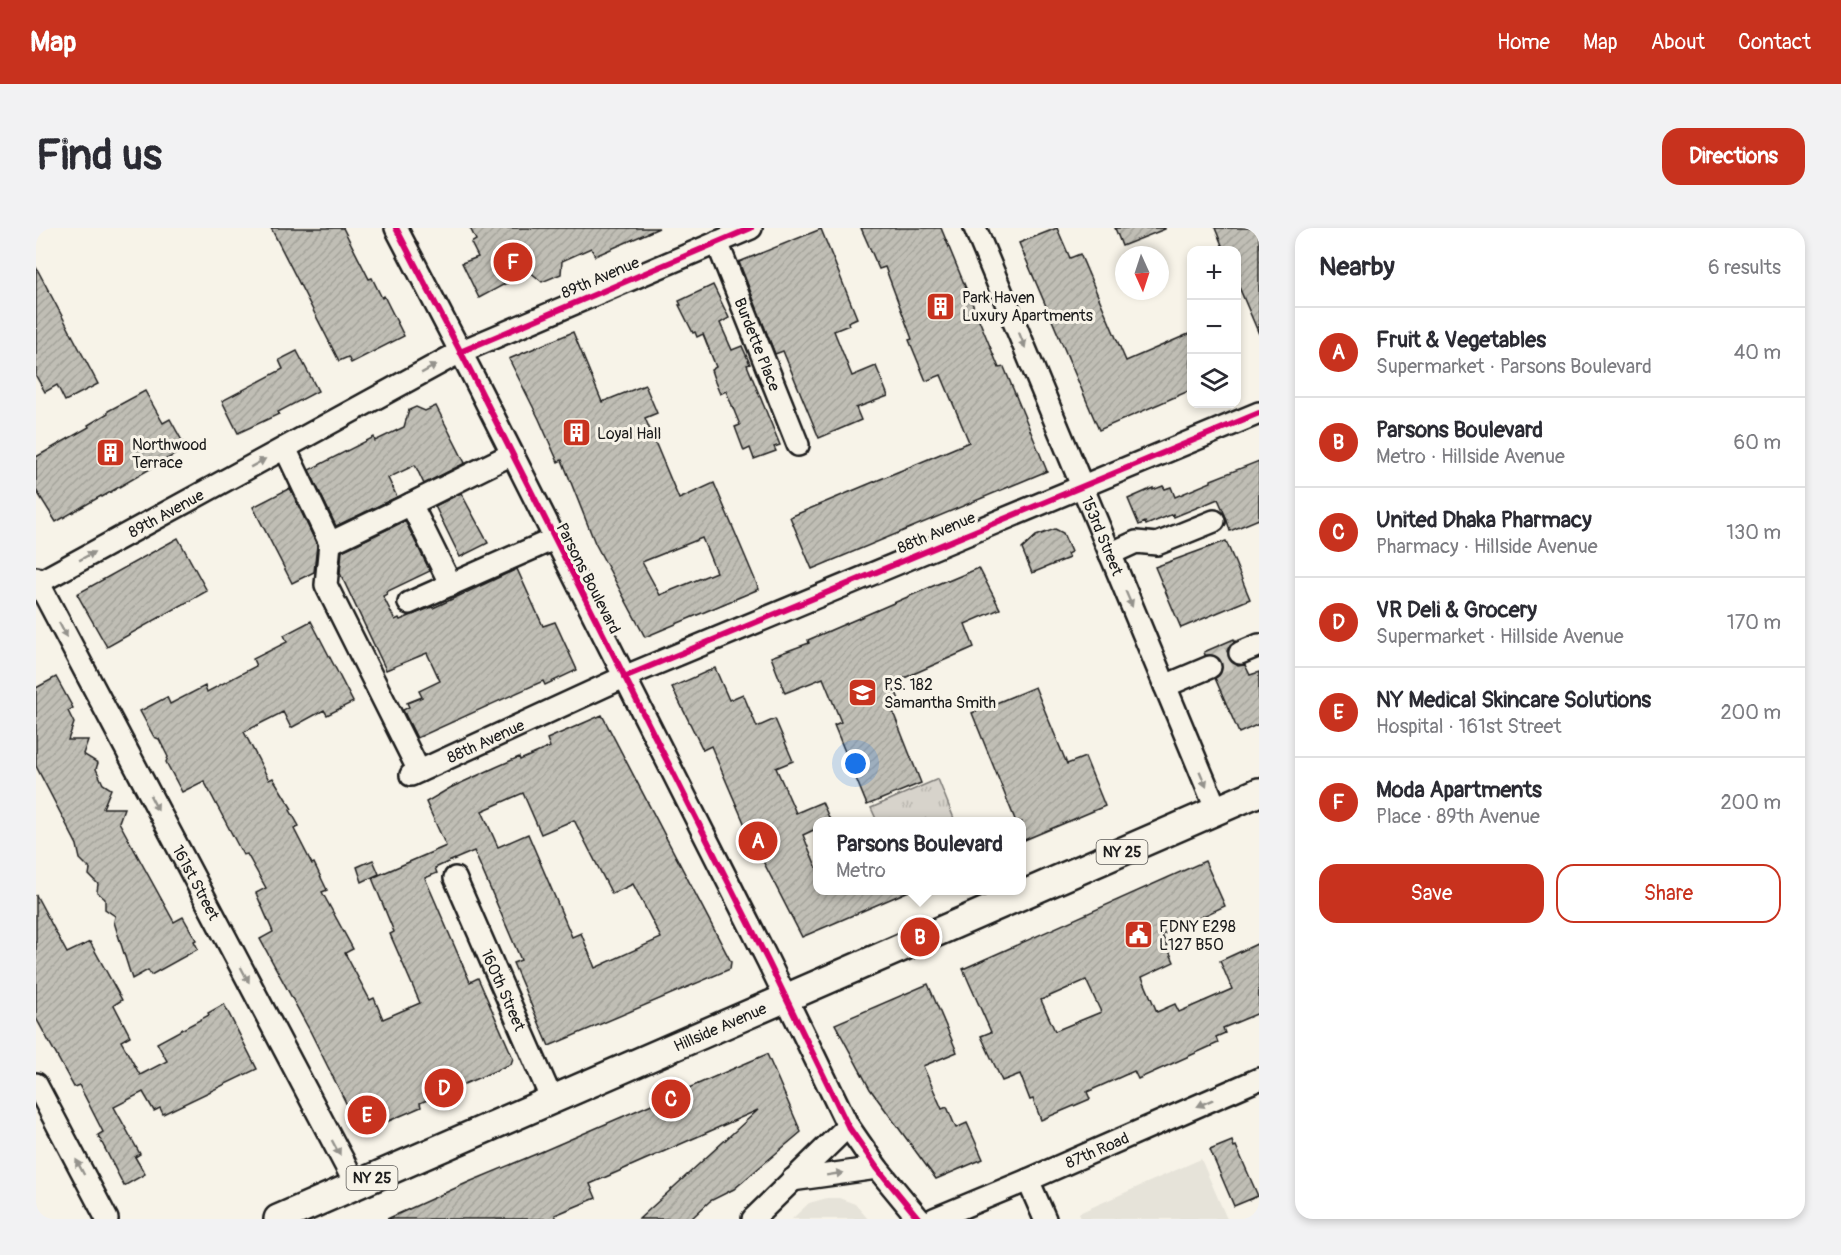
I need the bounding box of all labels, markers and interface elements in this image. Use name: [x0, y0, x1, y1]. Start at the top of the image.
text: Map: [30, 25, 76, 60]
text: Home: [1497, 29, 1550, 56]
text: Map: [1583, 29, 1618, 56]
text: About: [1651, 29, 1705, 56]
text: Contact: [1738, 29, 1811, 56]
button: Directions: [1662, 128, 1805, 185]
text: Find us: [36, 130, 162, 182]
pin: F: [494, 240, 532, 285]
north arrow: [1115, 246, 1169, 300]
map controls: [1187, 246, 1241, 408]
button: +: [1187, 246, 1241, 300]
text: Nearby: [1319, 251, 1395, 283]
street label: 89th Avenue: [558, 252, 643, 303]
text: 6 results: [1708, 255, 1781, 280]
place label: Park Haven Luxury Apartments: [962, 288, 1093, 326]
building icon: Park Haven Luxury Apartments: [925, 290, 957, 322]
street label: Burdette Place: [729, 295, 784, 394]
button: −: [1187, 300, 1241, 354]
text: Fruit & Vegetables: [1376, 326, 1546, 354]
one-way arrow: [1017, 332, 1027, 350]
text: A: [1332, 340, 1345, 365]
text: 40 m: [1734, 340, 1781, 365]
button: layers: [1187, 354, 1241, 408]
text: Supermarket · Parsons Boulevard: [1376, 354, 1652, 379]
one-way arrow: [421, 364, 438, 374]
text: Parsons Boulevard: [1376, 416, 1543, 444]
building icon: Loyal Hall: [560, 417, 592, 449]
place label: Loyal Hall: [597, 424, 661, 444]
text: B: [1333, 430, 1344, 455]
text: 60 m: [1734, 430, 1781, 455]
place label: Northwood Terrace: [132, 435, 207, 473]
building icon: Northwood Terrace: [95, 437, 127, 469]
text: Metro · Hillside Avenue: [1376, 444, 1565, 469]
one-way arrow: [250, 458, 267, 468]
street label: 89th Avenue: [125, 485, 208, 543]
street label: 153rd Street: [1076, 493, 1127, 579]
text: United Dhaka Pharmacy: [1376, 506, 1592, 534]
street label: 88th Avenue: [894, 508, 978, 558]
street label: Parsons Boulevard: [552, 520, 625, 637]
text: C: [1332, 520, 1345, 545]
text: 130 m: [1726, 520, 1781, 545]
text: Pharmacy · Hillside Avenue: [1376, 534, 1598, 559]
one-way arrow: [79, 551, 96, 561]
one-way arrow: [1124, 590, 1134, 608]
text: VR Deli & Grocery: [1376, 596, 1537, 624]
text: D: [1332, 610, 1345, 635]
text: 170 m: [1727, 610, 1781, 635]
one-way arrow: [58, 622, 68, 639]
text: Supermarket · Hillside Avenue: [1376, 624, 1624, 649]
place label: P.S. 182 Samantha Smith: [884, 675, 996, 713]
school or university icon: P.S. 182 Samantha Smith: [847, 677, 879, 709]
text: NY Medical Skincare Solutions: [1376, 686, 1651, 714]
text: E: [1333, 700, 1344, 725]
text: 200 m: [1720, 700, 1781, 725]
text: Hospital · 161st Street: [1376, 714, 1561, 739]
street label: 88th Avenue: [444, 715, 528, 768]
your location: [841, 749, 870, 778]
one-way arrow: [1198, 770, 1208, 788]
text: Moda Apartments: [1376, 776, 1542, 804]
text: F: [1332, 790, 1345, 815]
text: 200 m: [1720, 790, 1781, 815]
one-way arrow: [149, 794, 159, 811]
text: Place · 89th Avenue: [1376, 804, 1540, 829]
popup: [813, 817, 1026, 895]
pin: A: [738, 818, 778, 864]
text: Parsons Boulevard: [836, 830, 1003, 858]
road number: NY 25: [1096, 840, 1148, 864]
street label: 161st Street: [167, 842, 224, 924]
text: Metro: [836, 858, 886, 883]
button: Save: [1319, 864, 1544, 923]
button: Share: [1556, 864, 1781, 923]
pin: B: [900, 914, 940, 960]
place label: FDNY E298 L127 B50: [1159, 917, 1236, 955]
public building icon: FDNY E298 L127 B50: [1122, 919, 1154, 951]
street label: 160th Street: [476, 946, 530, 1035]
one-way arrow: [240, 967, 250, 984]
street label: Hillside Avenue: [671, 999, 770, 1057]
pin: D: [424, 1066, 464, 1110]
pin: C: [652, 1076, 690, 1122]
pin: E: [348, 1092, 386, 1138]
one-way arrow: [1197, 1098, 1214, 1107]
street label: 87th Road: [1063, 1128, 1132, 1173]
one-way arrow: [331, 1139, 341, 1156]
one-way arrow: [75, 1159, 85, 1176]
road number: NY 25: [346, 1166, 398, 1190]
one-way arrow: [825, 1169, 844, 1178]

